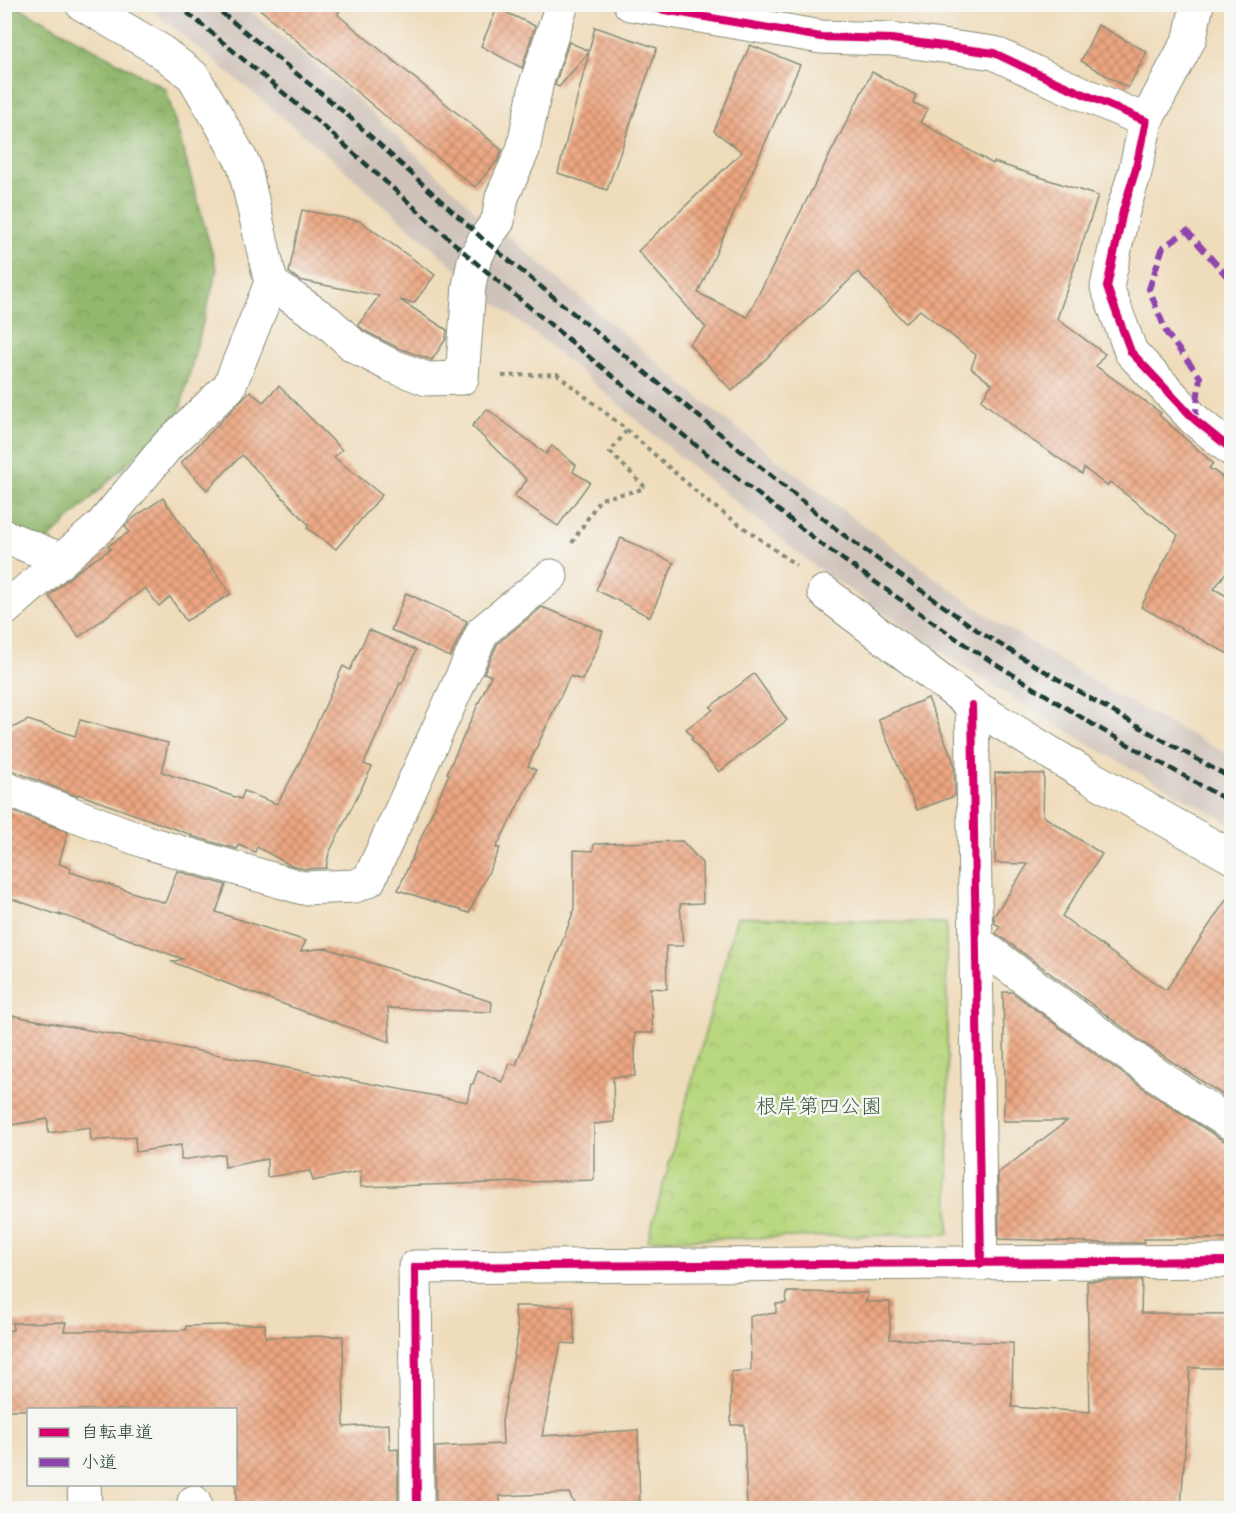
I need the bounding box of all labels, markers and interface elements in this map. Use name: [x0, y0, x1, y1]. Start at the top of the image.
park label: 根岸第四公園: [756, 1093, 882, 1121]
legend: [27, 1408, 237, 1486]
text: 自転車道: [81, 1421, 153, 1445]
text: 小道: [81, 1451, 117, 1475]

